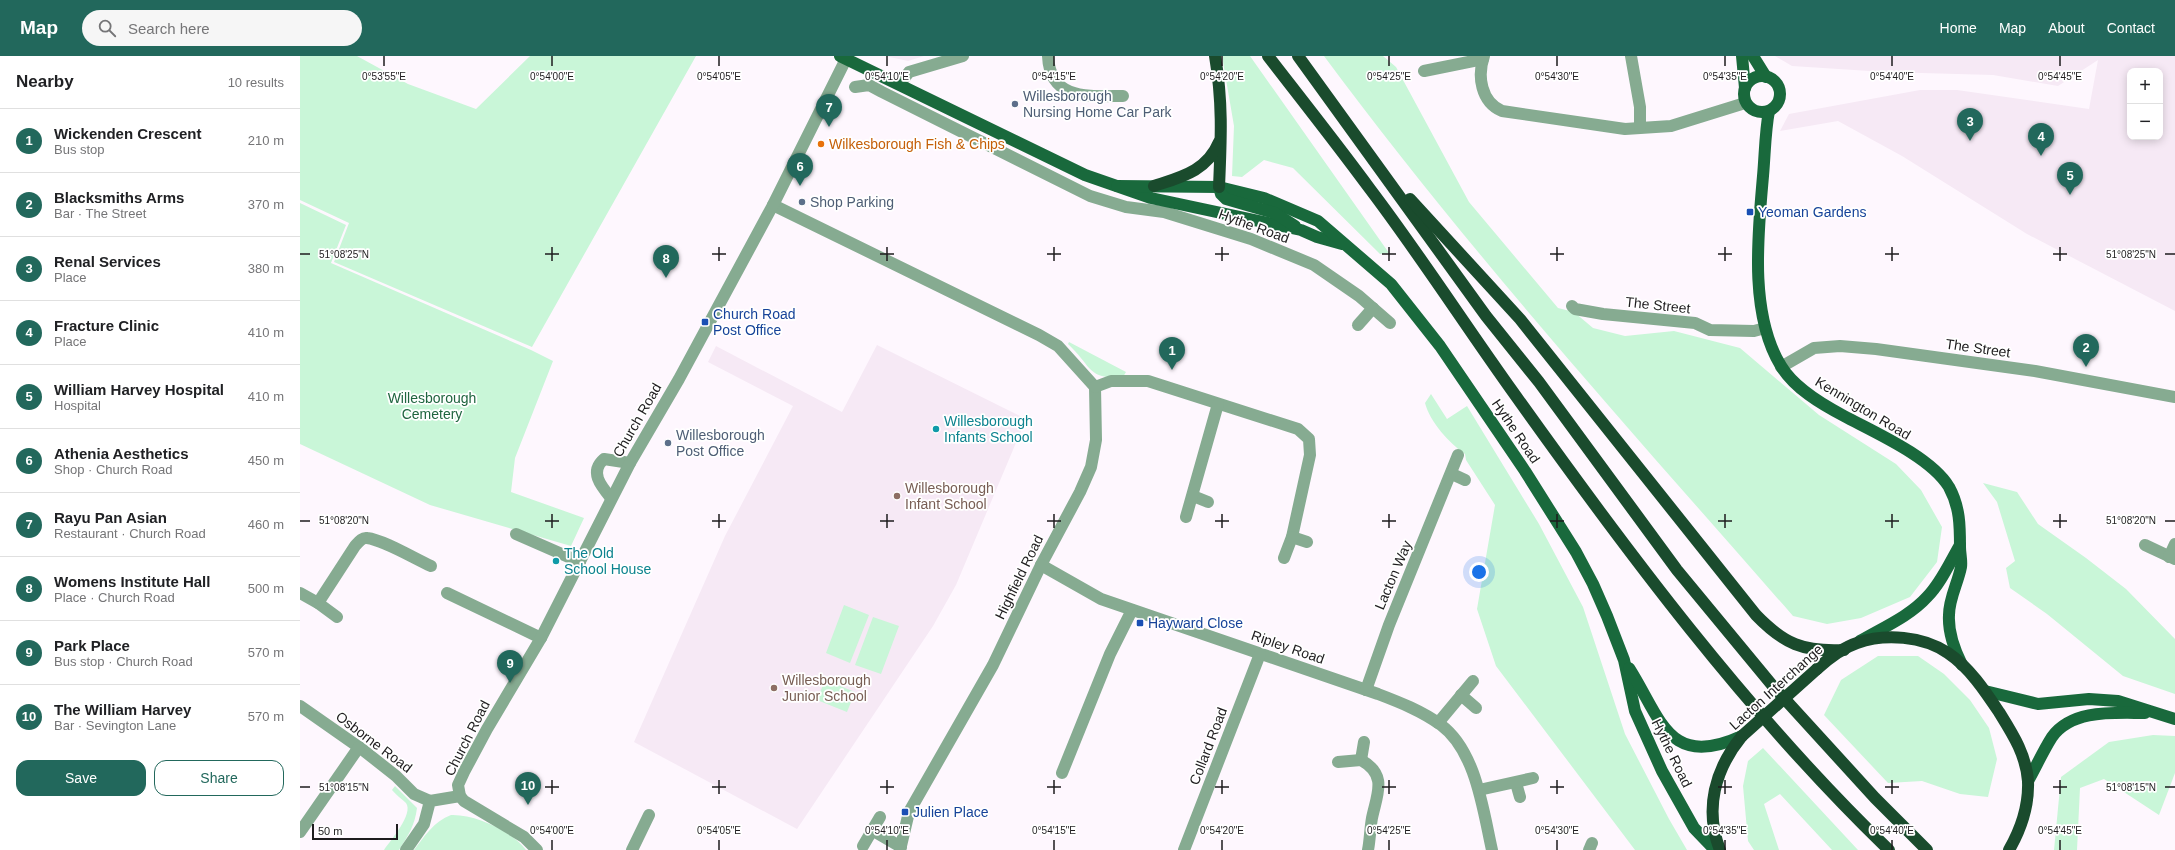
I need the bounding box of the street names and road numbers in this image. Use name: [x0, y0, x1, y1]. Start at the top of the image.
street label: Hythe Road: [1217, 206, 1291, 246]
street label: The Street: [1625, 294, 1691, 316]
street label: The Street: [1945, 336, 2012, 360]
street label: Kennington Road: [1813, 373, 1913, 443]
street label: Church Road: [609, 380, 665, 460]
street label: Hythe Road: [1489, 396, 1543, 466]
street label: Highfield Road: [992, 532, 1046, 622]
street label: Lacton Way: [1371, 538, 1415, 612]
street label: Ripley Road: [1249, 627, 1327, 667]
street label: Lacton Interchange: [1726, 641, 1826, 733]
street label: Church Road: [441, 698, 493, 778]
street label: Collard Road: [1186, 705, 1230, 787]
street label: Osborne Road: [333, 708, 415, 776]
street label: Hythe Road: [1649, 716, 1695, 790]

